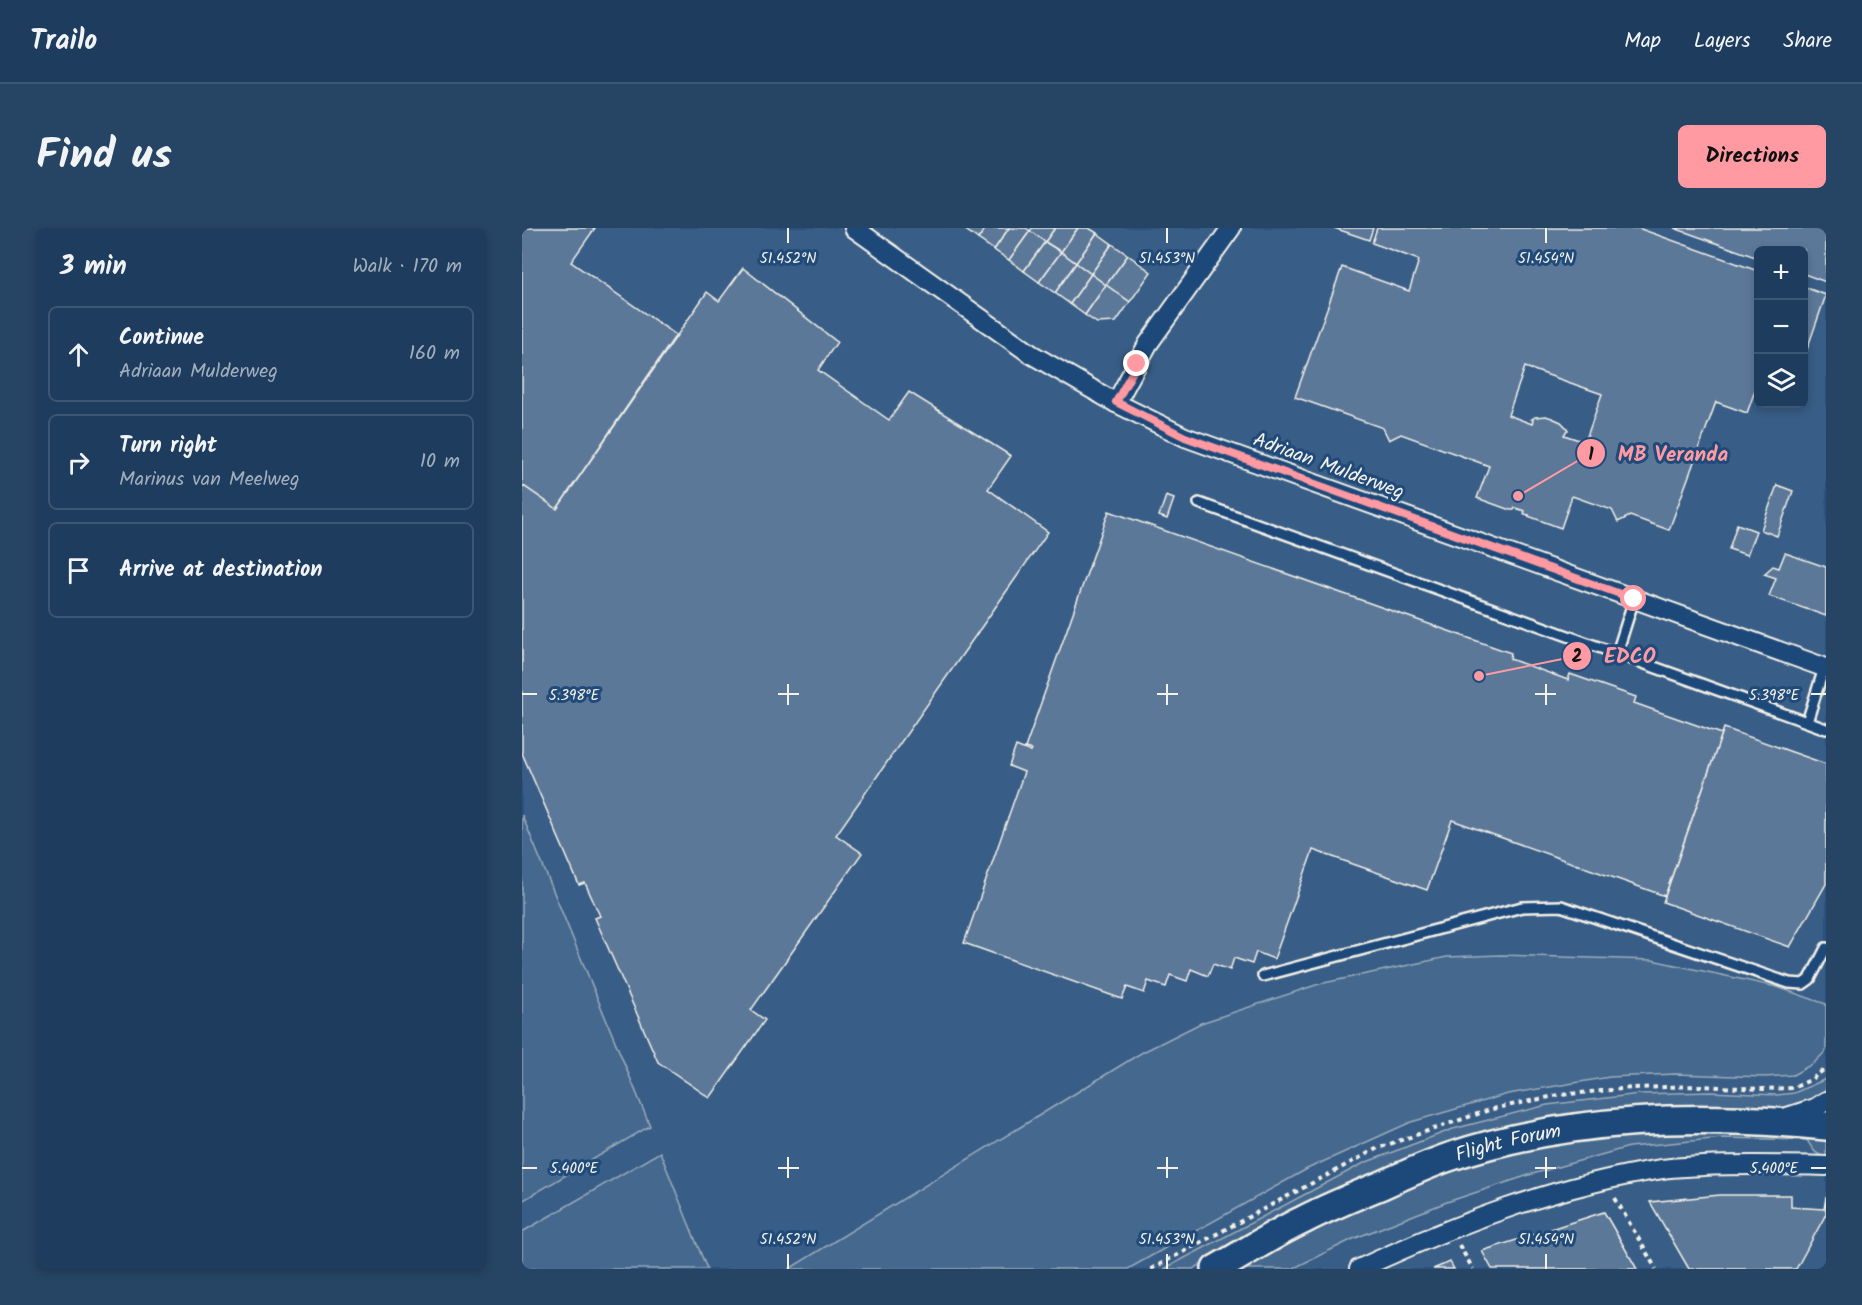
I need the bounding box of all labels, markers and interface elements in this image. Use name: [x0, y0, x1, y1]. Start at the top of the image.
text: Trailo: [30, 19, 97, 64]
text: Map: [1624, 25, 1661, 58]
text: Layers: [1694, 25, 1750, 58]
text: Share: [1783, 25, 1832, 58]
text: Find us: [36, 123, 172, 190]
button: Directions: [1678, 125, 1826, 188]
text: 3 min: [60, 246, 127, 288]
map controls: [1754, 246, 1808, 408]
button: +: [1754, 246, 1808, 300]
text: 51.452°N: [760, 247, 816, 271]
text: 51.453°N: [1139, 247, 1195, 271]
text: 51.454°N: [1518, 247, 1574, 271]
text: Walk · 170 m: [352, 251, 462, 283]
button: −: [1754, 300, 1808, 354]
text: Continue: [119, 321, 204, 356]
icon: ahead: [62, 338, 95, 371]
text: 160 m: [409, 338, 460, 370]
route end: [1123, 350, 1149, 376]
button: layers: [1754, 354, 1808, 408]
text: Adriaan Mulderweg: [119, 356, 278, 388]
street label: Adriaan Mulderweg: [1248, 425, 1408, 509]
text: Turn right: [119, 429, 217, 464]
callout: MB Veranda: [1576, 434, 1740, 473]
text: MB Veranda: [1618, 439, 1729, 472]
text: 1: [1588, 441, 1594, 470]
icon: right: [62, 446, 95, 479]
text: 10 m: [420, 446, 460, 478]
text: Marinus van Meelweg: [119, 464, 300, 496]
text: Arrive at destination: [119, 553, 322, 588]
icon: arrive: [62, 554, 95, 587]
route start: [1620, 585, 1646, 611]
callout: EDCO: [1562, 636, 1668, 675]
text: EDCO: [1604, 641, 1656, 674]
text: 2: [1572, 643, 1582, 672]
text: 5.398°E: [549, 684, 600, 708]
text: 5.398°E: [1749, 684, 1800, 708]
street label: Flight Forum: [1452, 1116, 1564, 1172]
text: 5.400°E: [550, 1157, 600, 1181]
text: 5.400°E: [1750, 1157, 1800, 1181]
text: 51.452°N: [760, 1228, 816, 1252]
text: 51.453°N: [1139, 1228, 1195, 1252]
text: 51.454°N: [1518, 1228, 1574, 1252]

